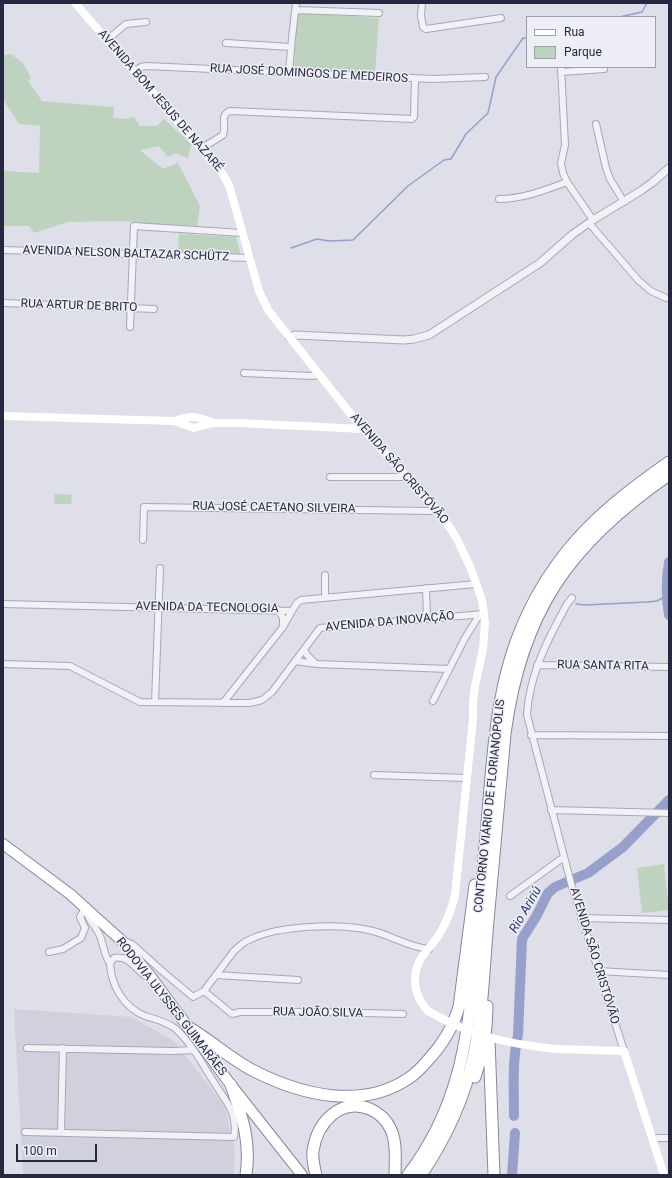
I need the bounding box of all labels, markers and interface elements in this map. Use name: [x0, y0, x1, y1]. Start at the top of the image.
legend: [526, 16, 656, 68]
text: Rua: [564, 25, 585, 39]
street label: AVENIDA BOM JESUS DE NAZARÉ: [94, 27, 226, 175]
text: Parque: [564, 45, 602, 59]
street label: RUA JOSÉ DOMINGOS DE MEDEIROS: [210, 62, 408, 86]
street label: AVENIDA NELSON BALTAZAR SCHÜTZ: [22, 243, 230, 265]
street label: RUA ARTUR DE BRITO: [20, 297, 138, 315]
street label: AVENIDA SÃO CRISTÓVÃO: [347, 411, 451, 527]
street label: RUA JOSÉ CAETANO SILVEIRA: [192, 499, 356, 517]
street label: AVENIDA DA TECNOLOGIA: [135, 600, 279, 616]
street label: AVENIDA DA INOVAÇÃO: [325, 609, 455, 635]
street label: RUA SANTA RITA: [557, 658, 649, 674]
street label: CONTORNO VIÁRIO DE FLORIANÓPOLIS: [472, 699, 508, 913]
water label: Rio Aririú: [506, 884, 546, 936]
street label: AVENIDA SÃO CRISTÓVÃO: [566, 886, 622, 1026]
street label: RODOVIA ULYSSES GUIMARÃES: [113, 935, 229, 1079]
street label: RUA JOÃO SILVA: [273, 1005, 363, 1021]
scale bar: [18, 1136, 99, 1162]
text: 100 m: [23, 1144, 57, 1158]

